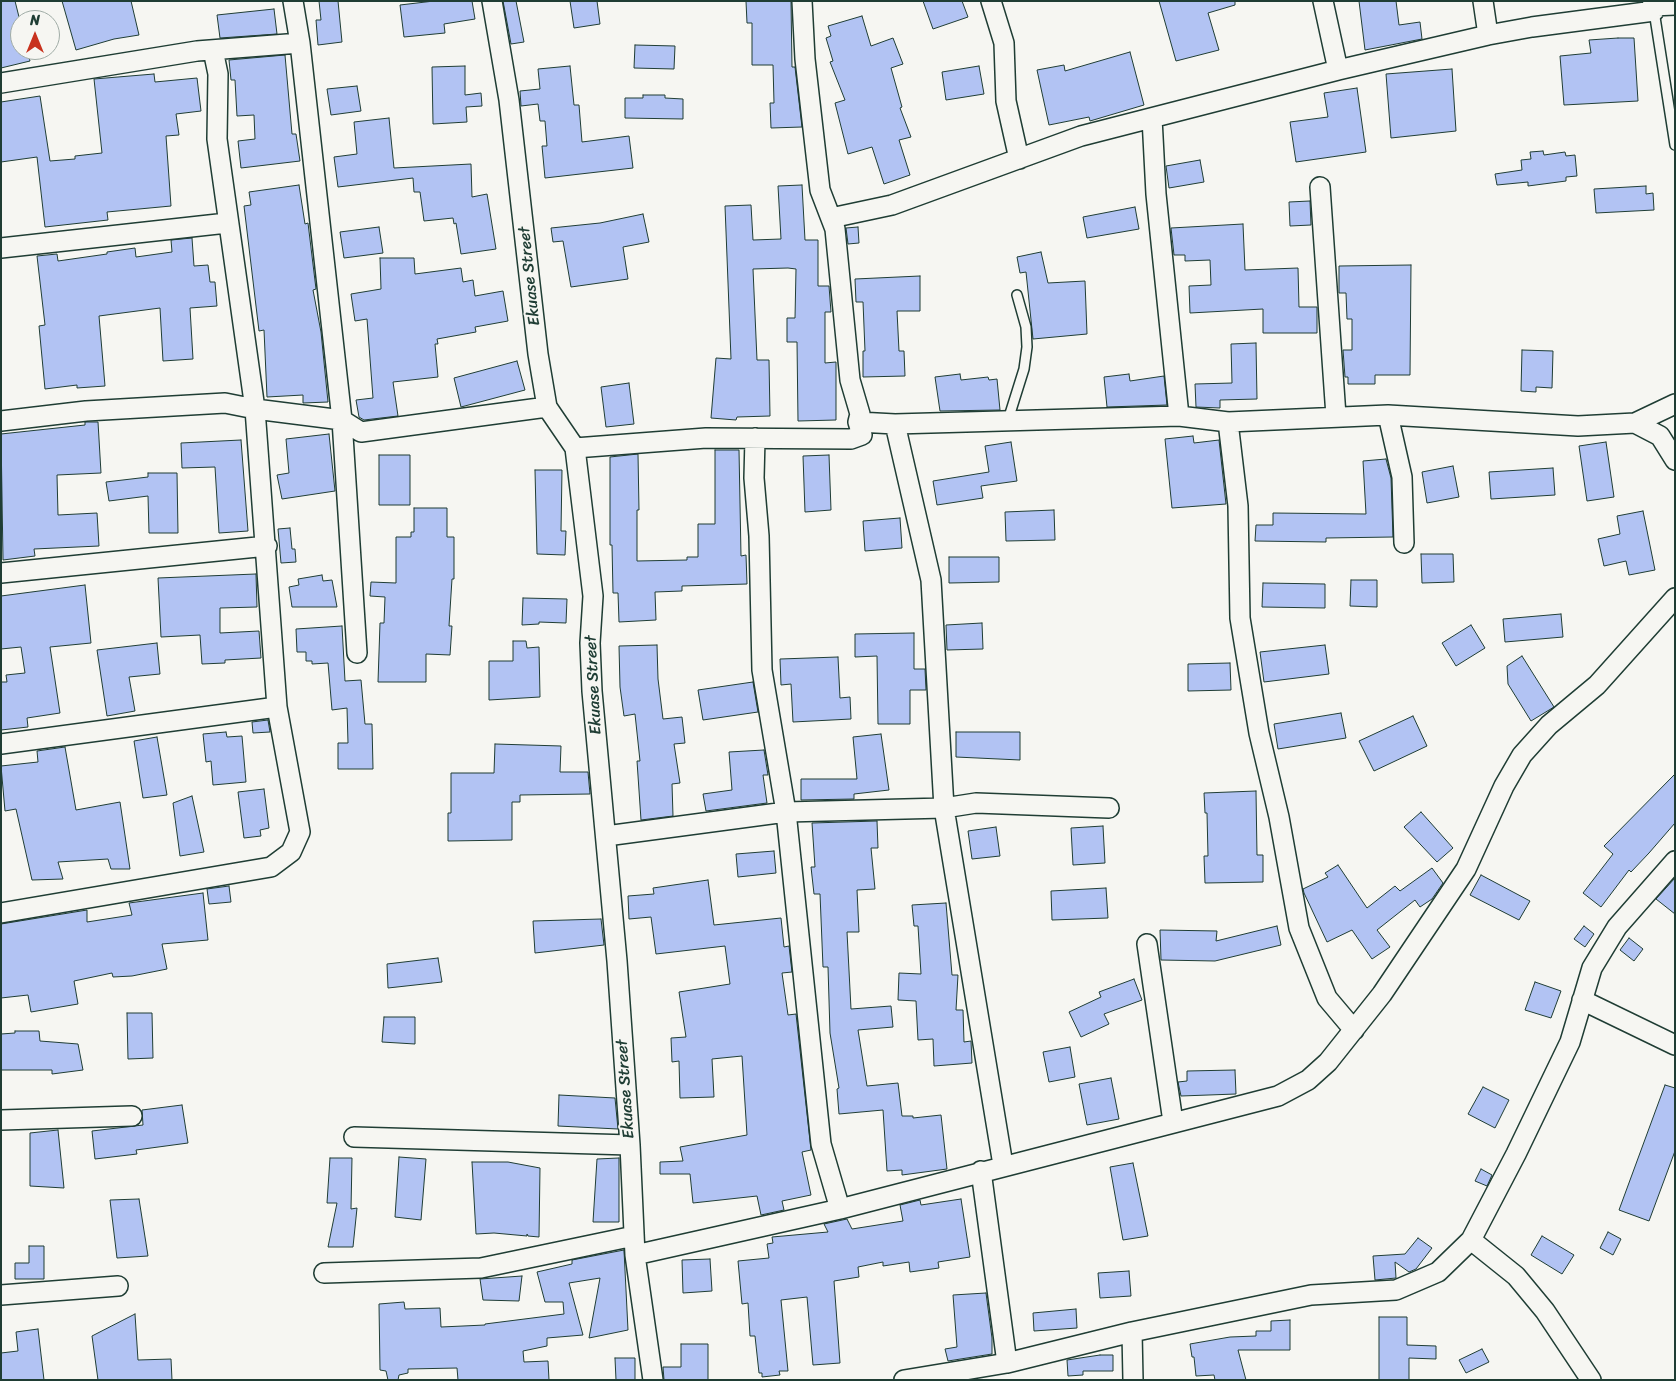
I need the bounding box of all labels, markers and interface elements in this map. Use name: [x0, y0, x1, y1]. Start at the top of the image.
text: N: [30, 8, 40, 33]
north arrow: [10, 10, 60, 60]
street label: Ekuase Street: [515, 225, 545, 327]
street label: Ekuase Street: [582, 635, 606, 735]
street label: Ekuase Street: [613, 1039, 639, 1139]

